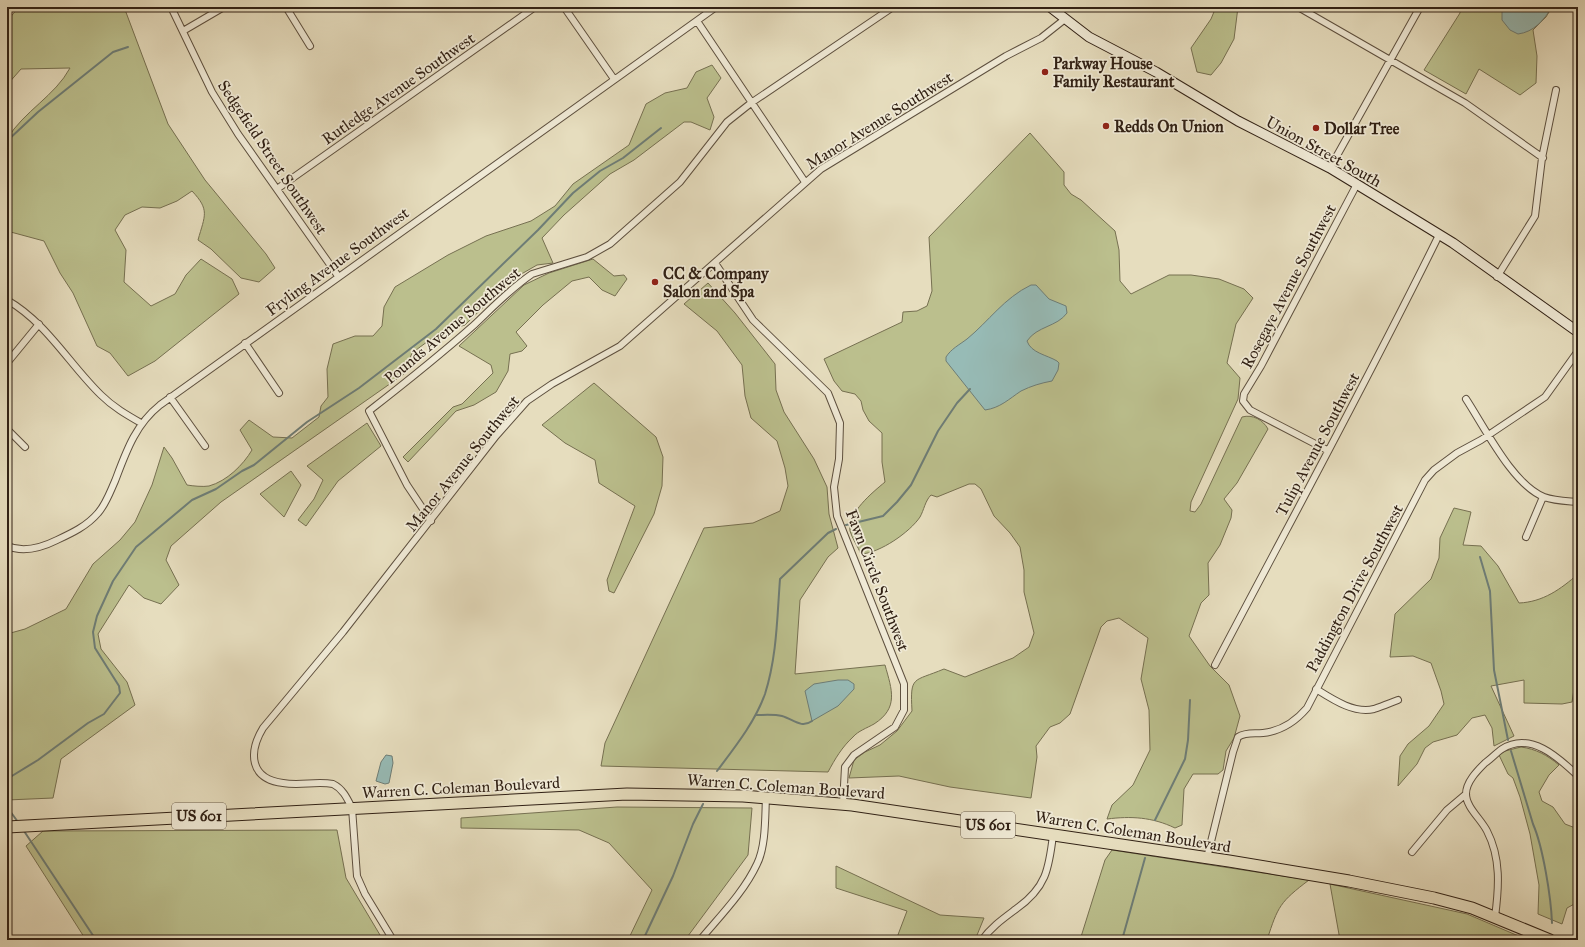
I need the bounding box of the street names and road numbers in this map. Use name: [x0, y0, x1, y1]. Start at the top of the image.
street label: Rutledge Avenue Southwest: [318, 28, 479, 149]
street label: Manor Avenue Southwest: [802, 67, 957, 173]
street label: Sedgefield Street Southwest: [213, 77, 331, 239]
street label: Union Street South: [1263, 112, 1385, 191]
street label: Rosegaye Avenue Southwest: [1237, 200, 1341, 372]
street label: Fryling Avenue Southwest: [262, 203, 413, 320]
street label: Pounds Avenue Southwest: [380, 263, 524, 388]
street label: Tulip Avenue Southwest: [1272, 369, 1363, 519]
street label: Manor Avenue Southwest: [402, 391, 523, 535]
street label: Paddington Drive Southwest: [1302, 501, 1408, 676]
street label: Fawn Circle Southwest: [842, 507, 913, 654]
street label: Warren C. Coleman Boulevard: [686, 770, 886, 803]
street label: Warren C. Coleman Boulevard: [362, 773, 561, 802]
road number: US 601: [172, 803, 226, 829]
street label: Warren C. Coleman Boulevard: [1034, 807, 1232, 856]
road number: US 601: [961, 812, 1015, 838]

